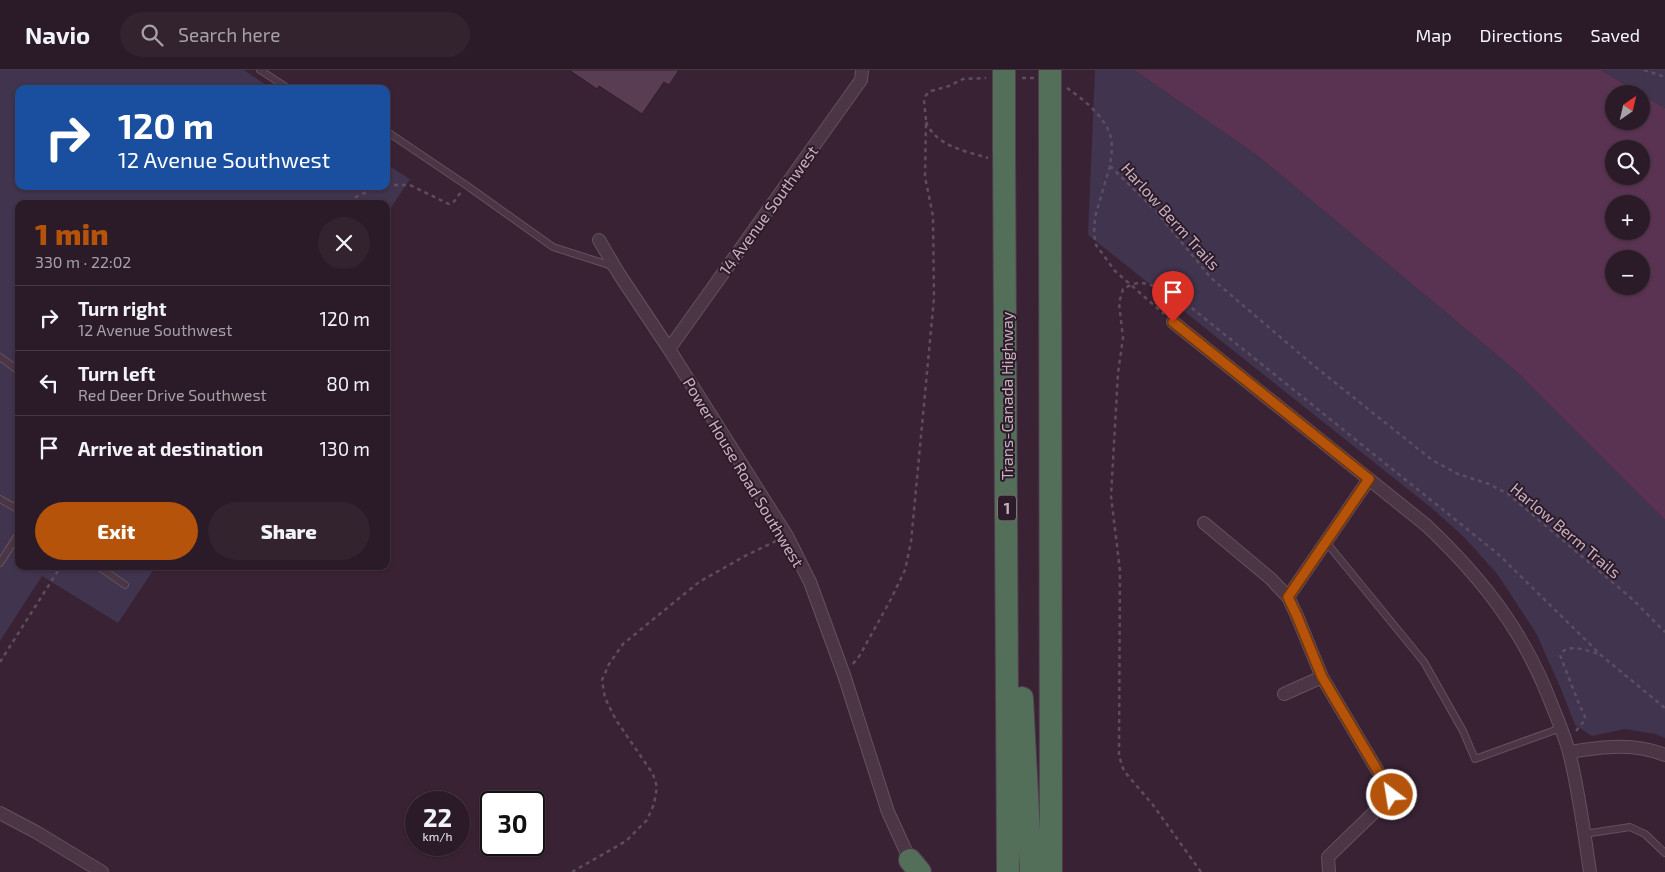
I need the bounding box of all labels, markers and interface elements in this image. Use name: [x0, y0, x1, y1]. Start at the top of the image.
search box: [120, 12, 470, 57]
text: Navio: [25, 20, 90, 49]
icon: search: [138, 21, 166, 49]
text: Search here: [178, 23, 280, 46]
text: Map: [1415, 24, 1452, 46]
text: Directions: [1480, 24, 1563, 46]
text: Saved: [1591, 24, 1640, 46]
north arrow: [1605, 85, 1650, 130]
map controls: [1605, 85, 1650, 295]
text: 120 m: [118, 104, 214, 146]
icon: right: [35, 105, 100, 170]
button: search: [1605, 140, 1650, 185]
street label: 14 Avenue Southwest: [715, 142, 821, 278]
text: 12 Avenue Southwest: [118, 146, 330, 172]
street label: Harlow Berm Trails: [1118, 158, 1224, 274]
button: +: [1605, 195, 1650, 240]
text: 1 min: [35, 215, 109, 251]
button: close: [318, 217, 370, 269]
button: −: [1605, 250, 1650, 295]
text: 330 m · 22:02: [35, 252, 131, 271]
pin: [1152, 271, 1194, 322]
icon: arrive: [1159, 278, 1187, 306]
text: Turn right: [78, 297, 166, 320]
icon: right: [35, 304, 63, 332]
text: 120 m: [319, 307, 370, 330]
street label: Trans-Canada Highway: [997, 311, 1016, 480]
text: 12 Avenue Southwest: [78, 320, 232, 339]
text: Turn left: [78, 362, 155, 385]
icon: left: [35, 369, 63, 397]
text: 80 m: [326, 372, 370, 395]
street label: Power House Road Southwest: [680, 374, 808, 570]
text: Red Deer Drive Southwest: [78, 385, 267, 404]
icon: arrive: [35, 434, 63, 462]
text: Arrive at destination: [78, 437, 263, 460]
text: 130 m: [320, 437, 370, 460]
street label: Harlow Berm Trails: [1507, 478, 1625, 582]
road number: 1: [998, 496, 1016, 520]
button: Exit: [35, 502, 198, 560]
button: Share: [208, 502, 370, 560]
position arrow: [1365, 768, 1417, 820]
speed limit sign: 30: [480, 791, 545, 856]
text: 22: [423, 802, 452, 832]
text: km/h: [423, 829, 452, 843]

